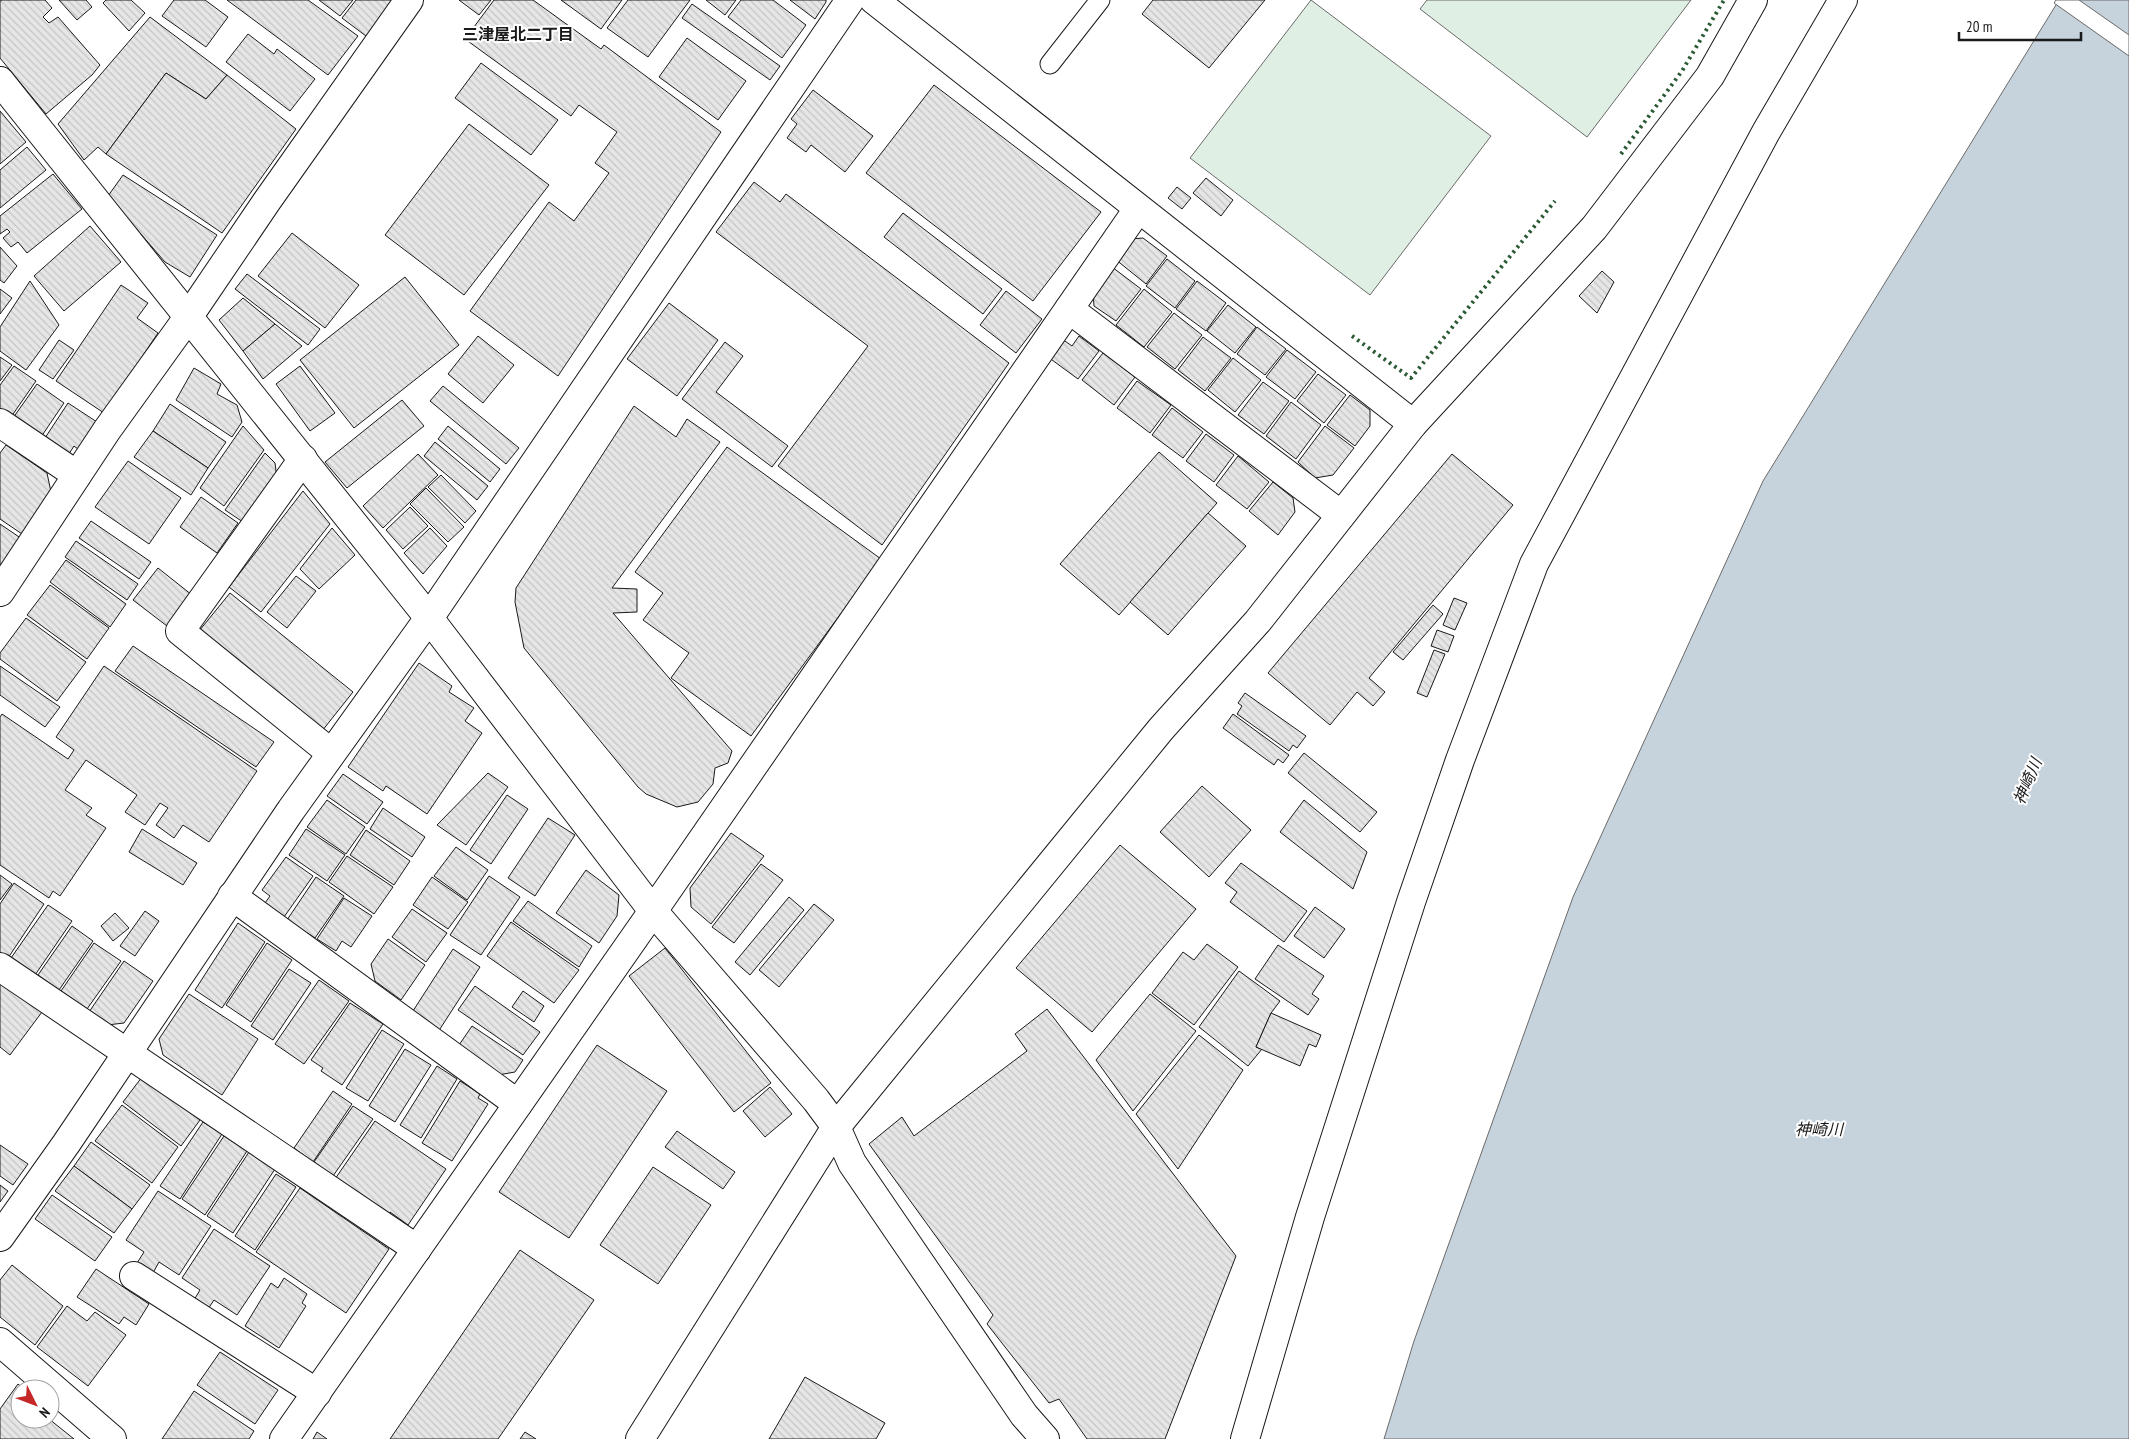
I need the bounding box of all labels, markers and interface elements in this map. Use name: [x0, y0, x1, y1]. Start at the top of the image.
scale bar: [1959, 10, 2082, 42]
text: 20 m: [1966, 17, 1992, 36]
district label: 三津屋北二丁目: [462, 24, 574, 44]
water label: 神崎川: [2008, 753, 2046, 807]
water label: 神崎川: [1795, 1119, 1845, 1139]
north arrow: [10, 1379, 60, 1429]
text: N: [35, 1404, 54, 1422]

